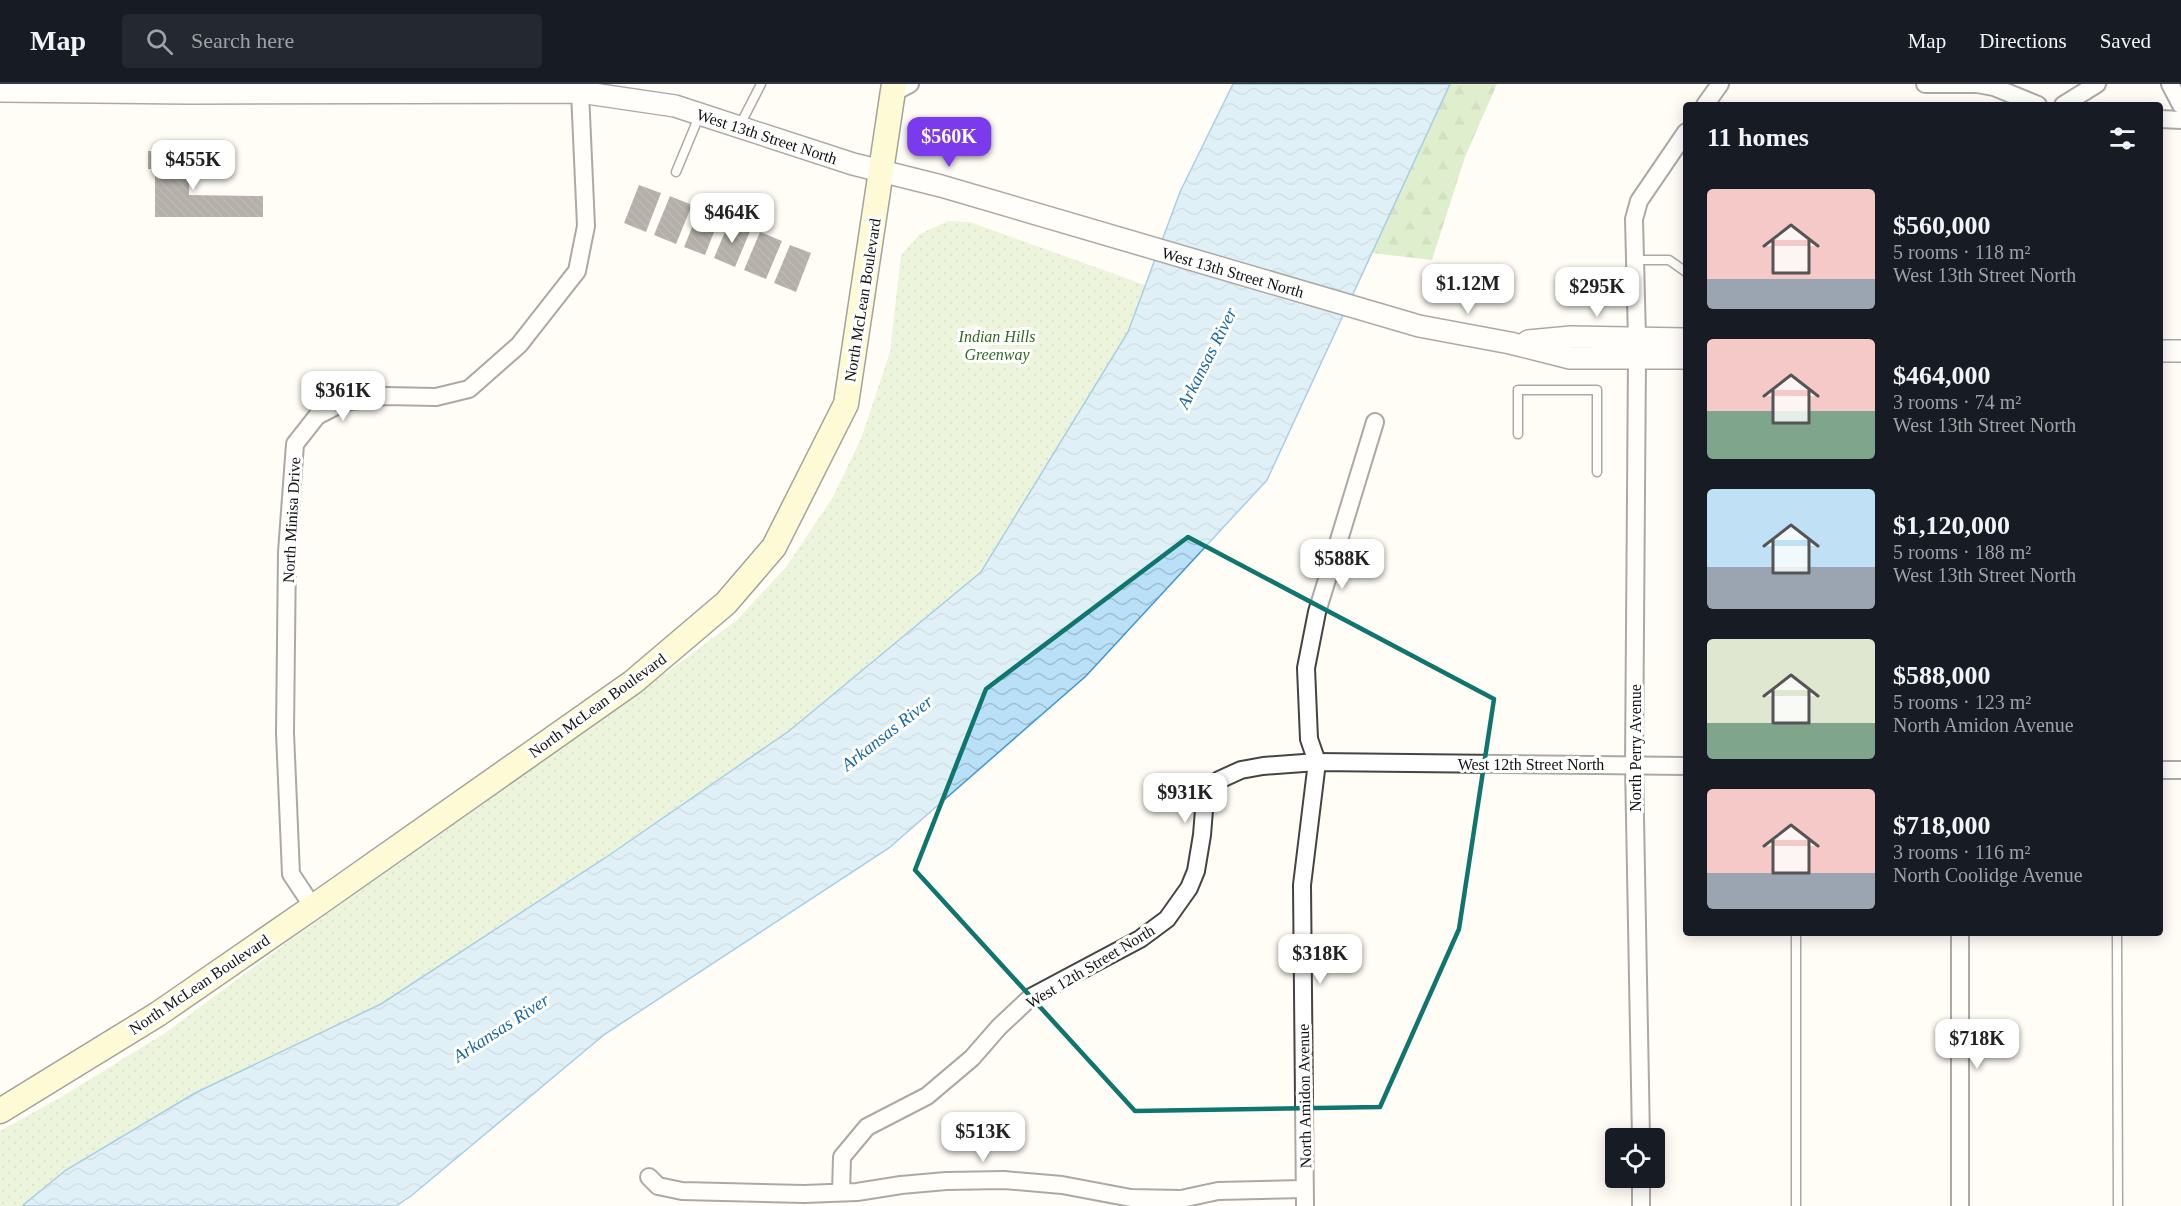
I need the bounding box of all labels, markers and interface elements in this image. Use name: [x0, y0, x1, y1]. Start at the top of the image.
search box: [122, 14, 542, 68]
text: Map: [30, 25, 86, 56]
icon: search: [143, 25, 176, 58]
text: Search here: [191, 28, 294, 53]
text: Map: [1908, 29, 1946, 53]
text: Directions: [1979, 29, 2067, 53]
text: Saved: [2100, 29, 2151, 53]
street label: West 13th Street North: [694, 106, 839, 167]
pin: $560K: [907, 117, 991, 168]
icon: filters: [2106, 122, 2139, 155]
text: 11 homes: [1707, 123, 1809, 152]
text: $560K: [921, 125, 977, 147]
pin: $455K: [151, 140, 235, 191]
text: $455K: [165, 148, 221, 170]
pin: $464K: [690, 193, 774, 244]
text: $464K: [704, 201, 760, 223]
text: $560,000: [1893, 211, 1991, 240]
icon: home: [1755, 213, 1827, 285]
street label: North McLean Boulevard: [841, 217, 884, 383]
text: 5 rooms · 118 m²: [1893, 241, 2030, 263]
street label: West 13th Street North: [1160, 244, 1306, 301]
pin: $1.12M: [1419, 264, 1517, 315]
text: West 13th Street North: [1893, 264, 2076, 286]
pin: $295K: [1555, 267, 1639, 318]
text: $1.12M: [1436, 272, 1500, 294]
text: $295K: [1569, 275, 1625, 297]
water label: Arkansas River: [1173, 303, 1241, 413]
park label: Indian Hills Greenway: [958, 328, 1035, 364]
text: $464,000: [1893, 361, 1991, 390]
icon: home: [1755, 363, 1827, 435]
pin: $361K: [301, 371, 385, 422]
text: $361K: [315, 379, 371, 401]
text: 3 rooms · 74 m²: [1893, 391, 2021, 413]
text: West 13th Street North: [1893, 414, 2076, 436]
street label: North Minisa Drive: [280, 457, 303, 583]
text: $1,120,000: [1893, 511, 2010, 540]
icon: home: [1755, 513, 1827, 585]
pin: $588K: [1300, 539, 1384, 590]
text: 5 rooms · 188 m²: [1893, 541, 2031, 563]
text: $588K: [1314, 547, 1370, 569]
text: West 13th Street North: [1893, 564, 2076, 586]
street label: North McLean Boulevard: [525, 650, 669, 761]
text: $588,000: [1893, 661, 1991, 690]
icon: home: [1755, 663, 1827, 735]
street label: North Perry Avenue: [1627, 684, 1645, 812]
water label: Arkansas River: [837, 691, 937, 776]
text: 5 rooms · 123 m²: [1893, 691, 2031, 713]
text: North Amidon Avenue: [1893, 714, 2074, 736]
street label: West 12th Street North: [1458, 756, 1604, 773]
pin: $931K: [1143, 773, 1227, 824]
text: $931K: [1157, 781, 1213, 803]
text: $718,000: [1893, 811, 1991, 840]
icon: home: [1755, 813, 1827, 885]
text: 3 rooms · 116 m²: [1893, 841, 2030, 863]
text: North Coolidge Avenue: [1893, 864, 2083, 886]
street label: West 12th Street North: [1023, 921, 1158, 1011]
street label: North McLean Boulevard: [126, 931, 273, 1038]
pin: $318K: [1278, 934, 1362, 985]
text: $318K: [1292, 942, 1348, 964]
water label: Arkansas River: [448, 989, 554, 1067]
pin: $718K: [1935, 1019, 2019, 1070]
street label: North Amidon Avenue: [1295, 1024, 1314, 1168]
text: $718K: [1949, 1027, 2005, 1049]
pin: $513K: [941, 1112, 1025, 1163]
text: $513K: [955, 1120, 1011, 1142]
map controls: [1605, 1128, 1665, 1188]
button: locate: [1605, 1128, 1665, 1188]

